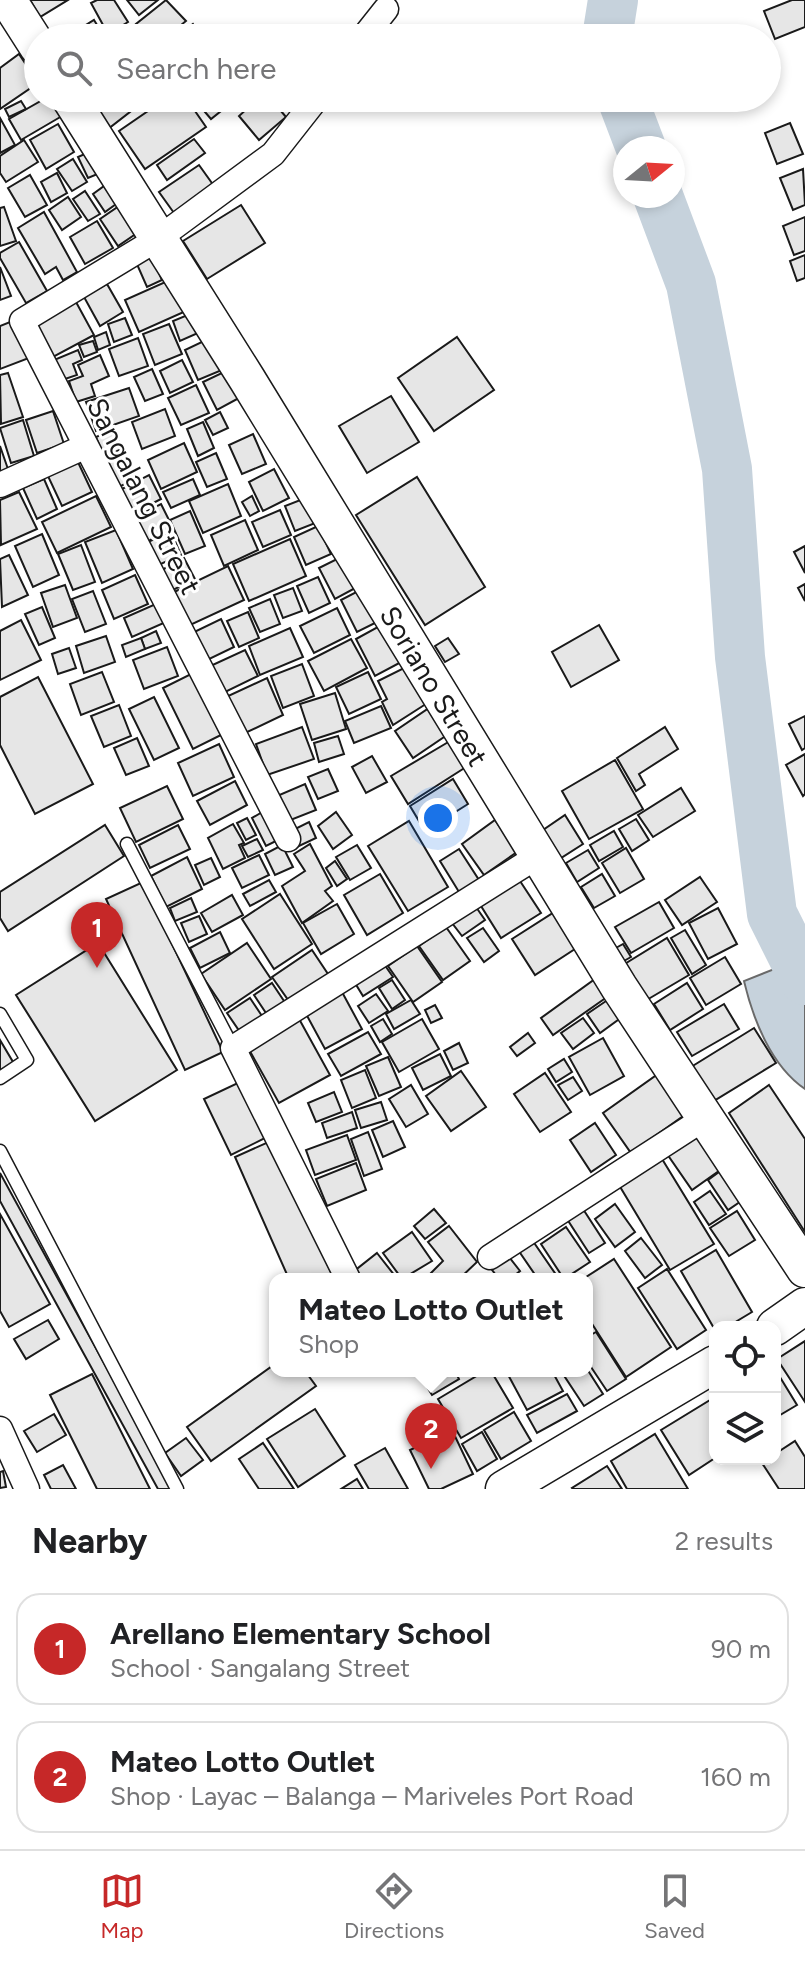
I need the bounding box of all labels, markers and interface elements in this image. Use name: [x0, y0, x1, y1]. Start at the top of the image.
search box: [24, 24, 781, 112]
icon: search: [52, 46, 96, 90]
text: Search here: [116, 50, 276, 87]
north arrow: [613, 136, 685, 208]
street label: Sangalang Street: [80, 392, 208, 600]
street label: Soriano Street: [373, 600, 495, 772]
your location: [418, 798, 458, 838]
pin: 1: [71, 902, 123, 968]
popup: [269, 1273, 593, 1377]
text: Mateo Lotto Outlet: [298, 1291, 564, 1328]
map controls: [709, 1321, 781, 1465]
button: locate: [709, 1321, 781, 1393]
text: Shop: [298, 1328, 359, 1360]
button: layers: [709, 1393, 781, 1465]
pin: 2: [405, 1403, 457, 1469]
text: Nearby: [32, 1521, 147, 1562]
text: 2 results: [675, 1525, 773, 1557]
text: Arellano Elementary School: [110, 1615, 491, 1652]
text: 1: [55, 1633, 65, 1665]
text: 90 m: [711, 1633, 771, 1665]
text: School · Sangalang Street: [110, 1652, 410, 1684]
text: Mateo Lotto Outlet: [110, 1743, 375, 1780]
text: 2: [52, 1761, 68, 1793]
text: 160 m: [700, 1761, 771, 1793]
text: Shop · Layac – Balanga – Mariveles Port Road: [110, 1780, 634, 1812]
tab: Map: [100, 1869, 144, 1944]
tab: Directions: [344, 1869, 444, 1944]
tab: Saved: [644, 1869, 705, 1944]

